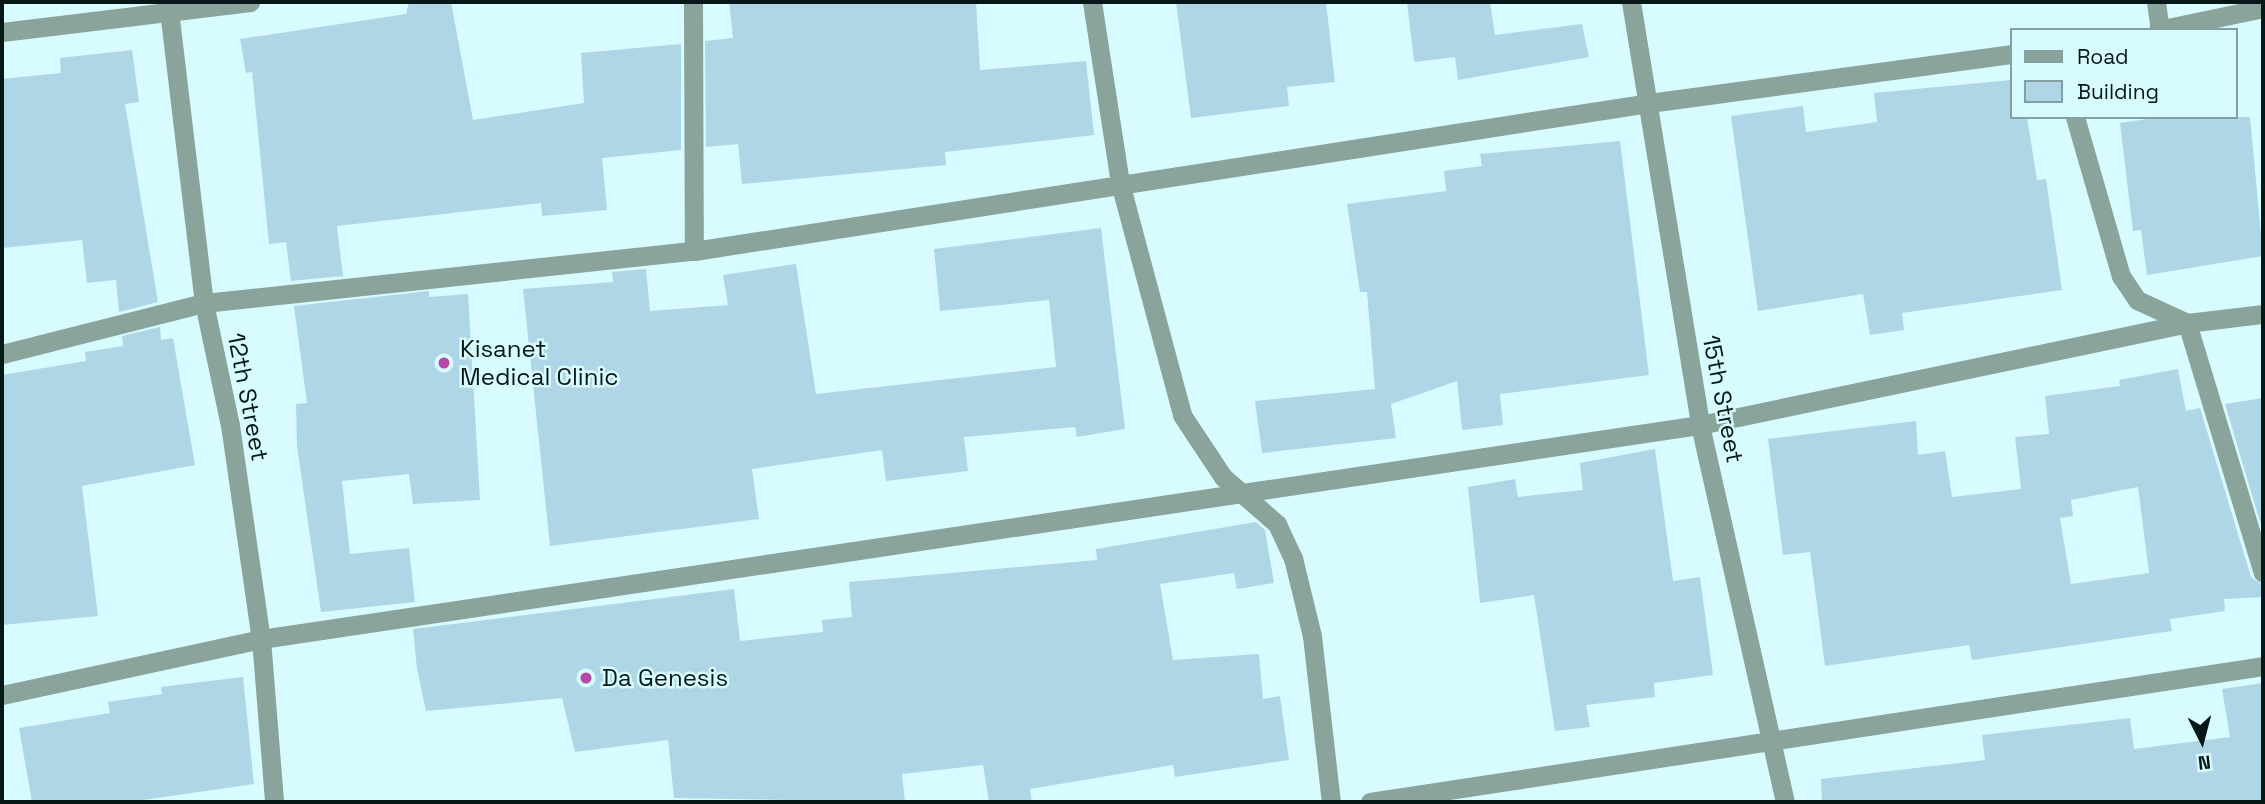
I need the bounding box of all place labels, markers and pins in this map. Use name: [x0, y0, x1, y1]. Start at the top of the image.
place label: Kisanet Medical Clinic: [460, 335, 619, 391]
marker: Kisanet Medical Clinic: [434, 353, 454, 373]
place label: Da Genesis: [602, 664, 728, 692]
marker: Da Genesis: [576, 668, 596, 688]

